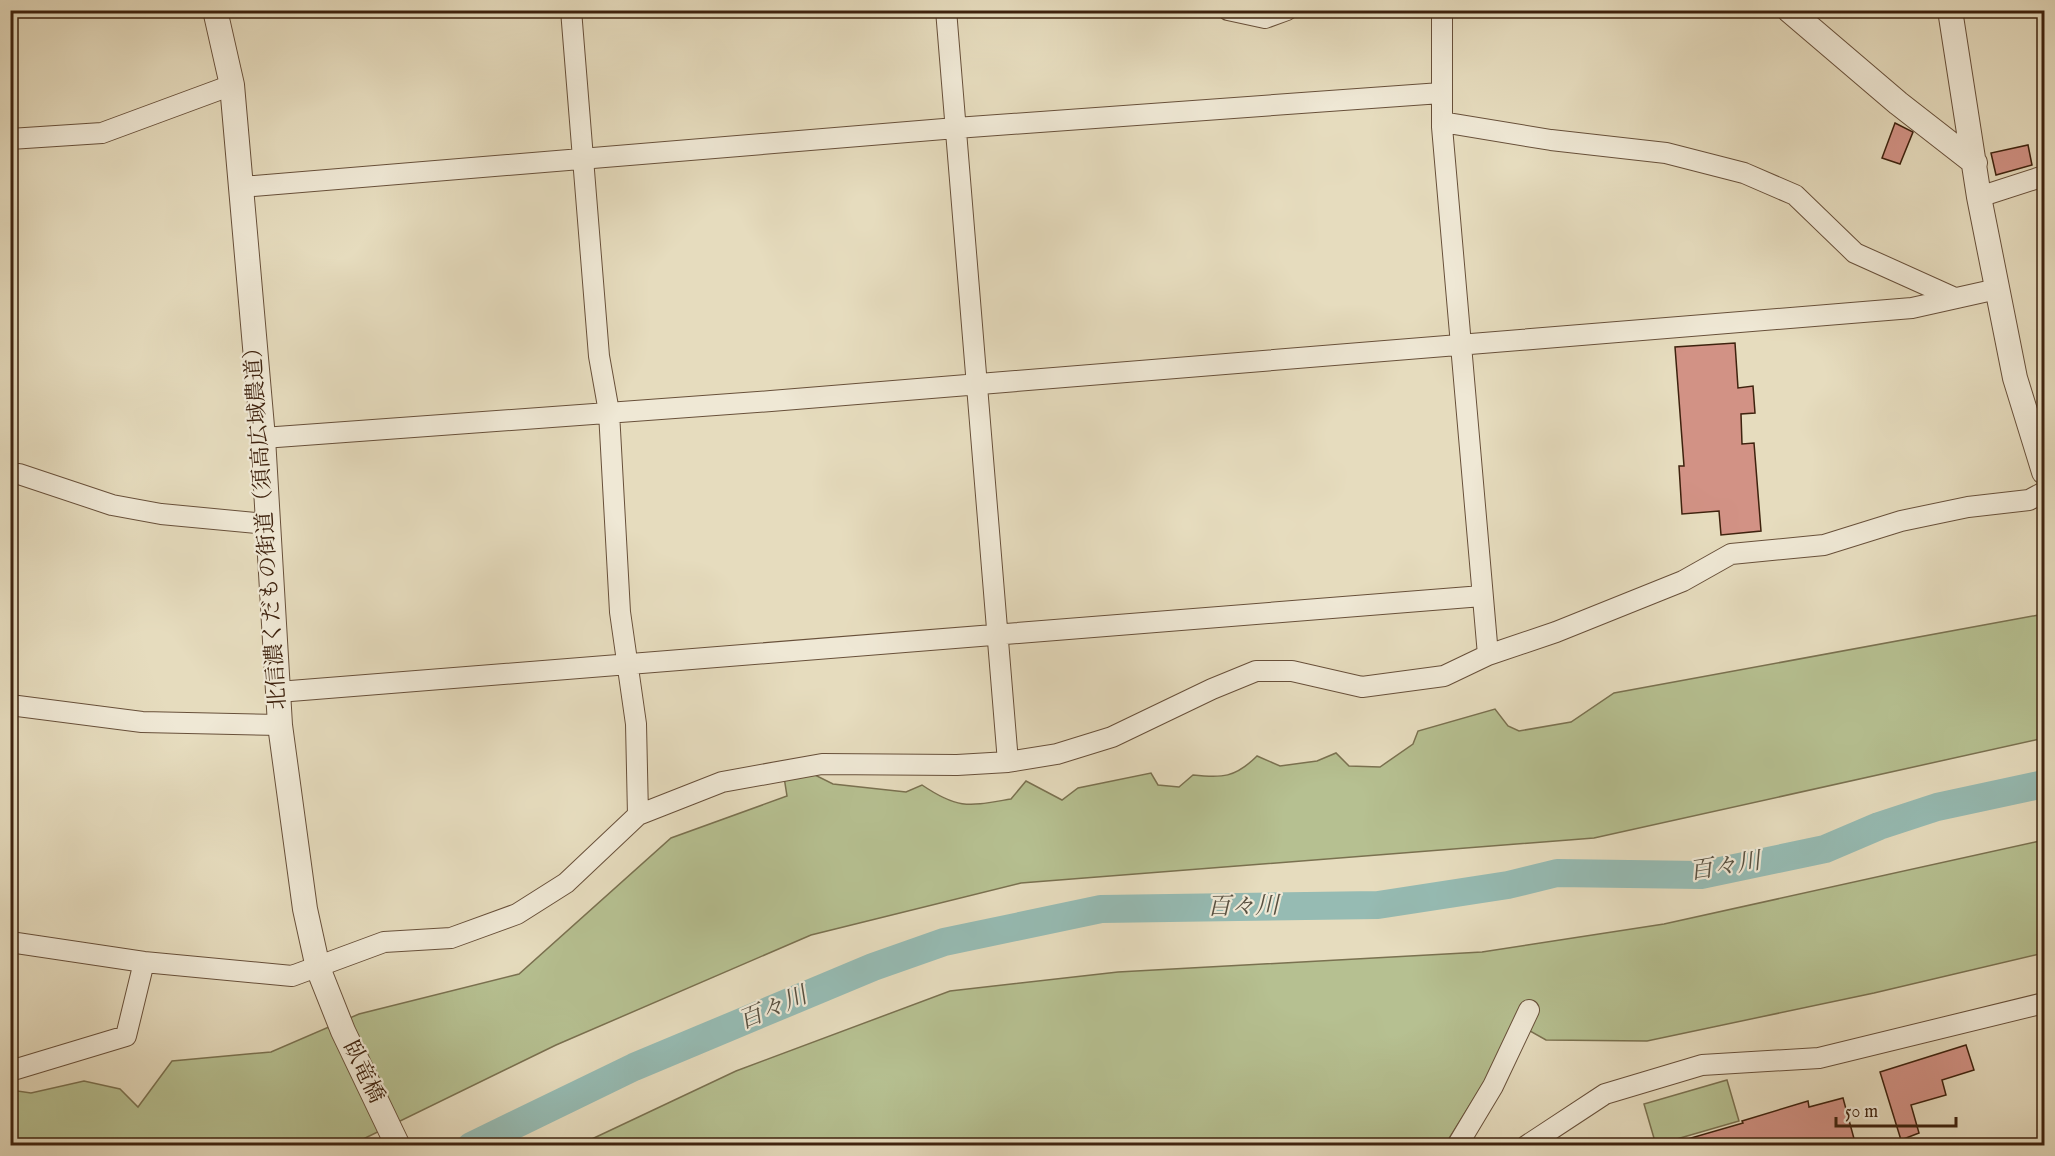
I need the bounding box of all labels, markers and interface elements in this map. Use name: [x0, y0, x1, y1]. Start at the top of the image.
street label: 北信濃くだもの街道（須高広域農道）: [239, 335, 293, 711]
water label: 百々川: [1687, 846, 1766, 888]
water label: 百々川: [1207, 891, 1282, 923]
water label: 百々川: [734, 979, 815, 1037]
street label: 臥竜橋: [336, 1036, 390, 1108]
scale bar: [1836, 1090, 1956, 1128]
text: 50 m: [1845, 1101, 1878, 1124]

